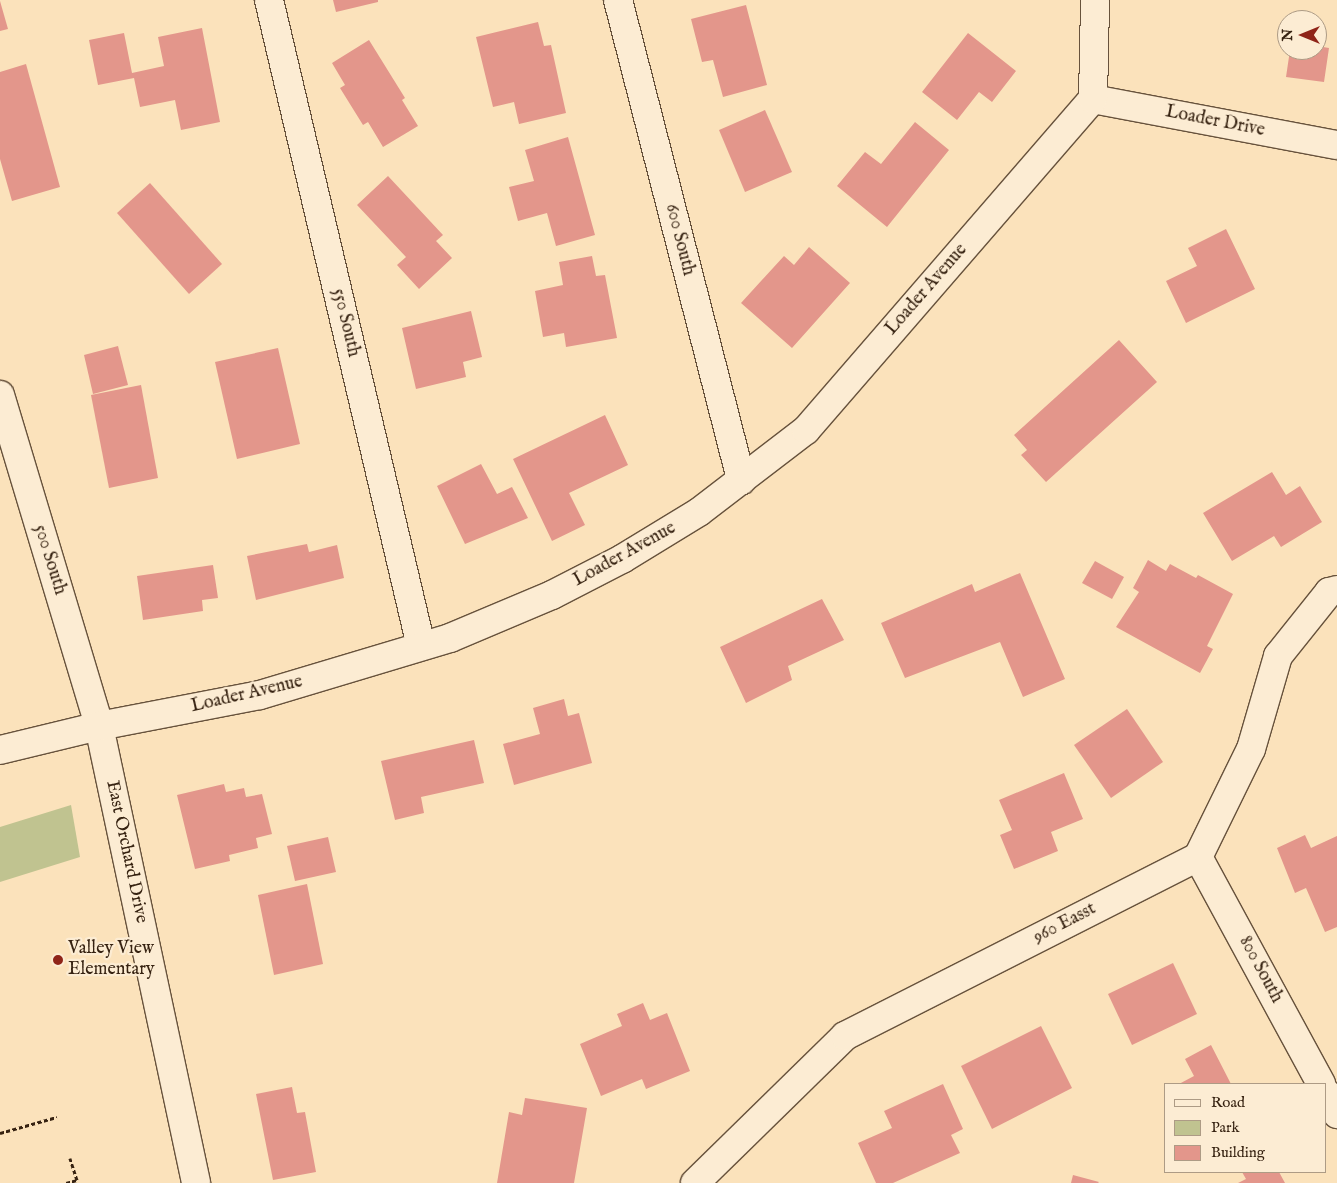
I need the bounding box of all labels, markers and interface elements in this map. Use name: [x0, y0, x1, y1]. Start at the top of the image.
north arrow: [1277, 10, 1327, 60]
text: N: [1279, 29, 1297, 41]
street label: Loader Drive: [1163, 102, 1267, 142]
street label: 600 South: [660, 202, 698, 278]
street label: Loader Avenue: [882, 240, 972, 340]
street label: 550 South: [327, 287, 363, 359]
street label: Loader Avenue: [570, 518, 680, 592]
street label: 500 South: [28, 522, 70, 598]
street label: Loader Avenue: [189, 672, 305, 718]
street label: East Orchard Drive: [100, 779, 152, 925]
street label: 960 Easst: [1030, 899, 1100, 949]
street label: 800 South: [1233, 933, 1287, 1007]
place label: Valley View Elementary: [68, 939, 155, 982]
marker: Valley View Elementary: [52, 954, 64, 966]
legend: [1164, 1083, 1327, 1173]
text: Road: [1211, 1093, 1245, 1112]
text: Park: [1211, 1118, 1240, 1137]
text: Building: [1211, 1143, 1265, 1162]

